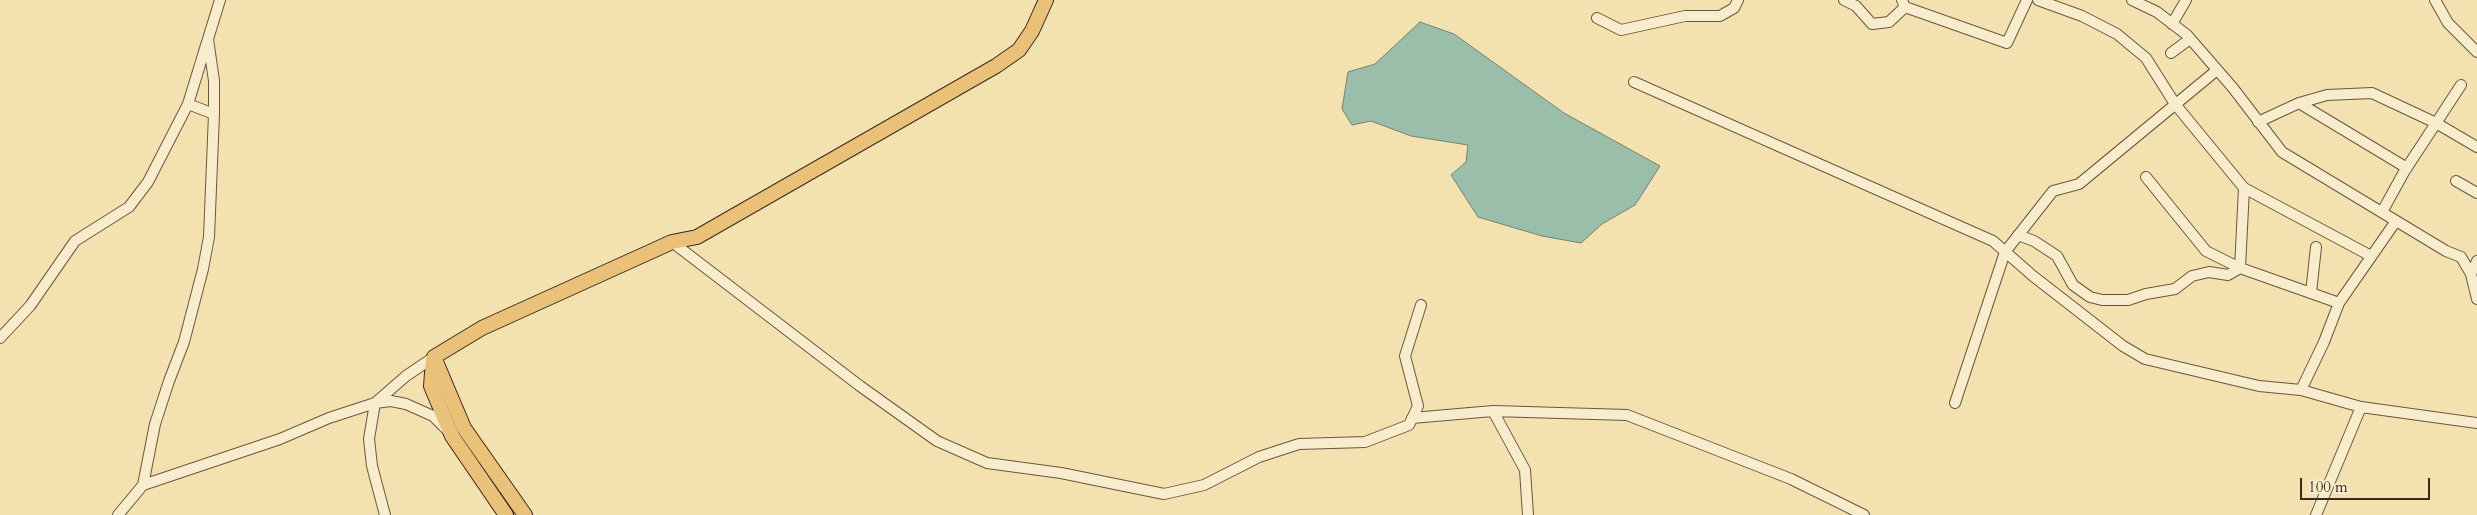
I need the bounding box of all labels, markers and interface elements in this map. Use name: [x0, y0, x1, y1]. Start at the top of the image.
scale bar: [2302, 468, 2432, 500]
text: 100 m: [2308, 477, 2348, 497]

